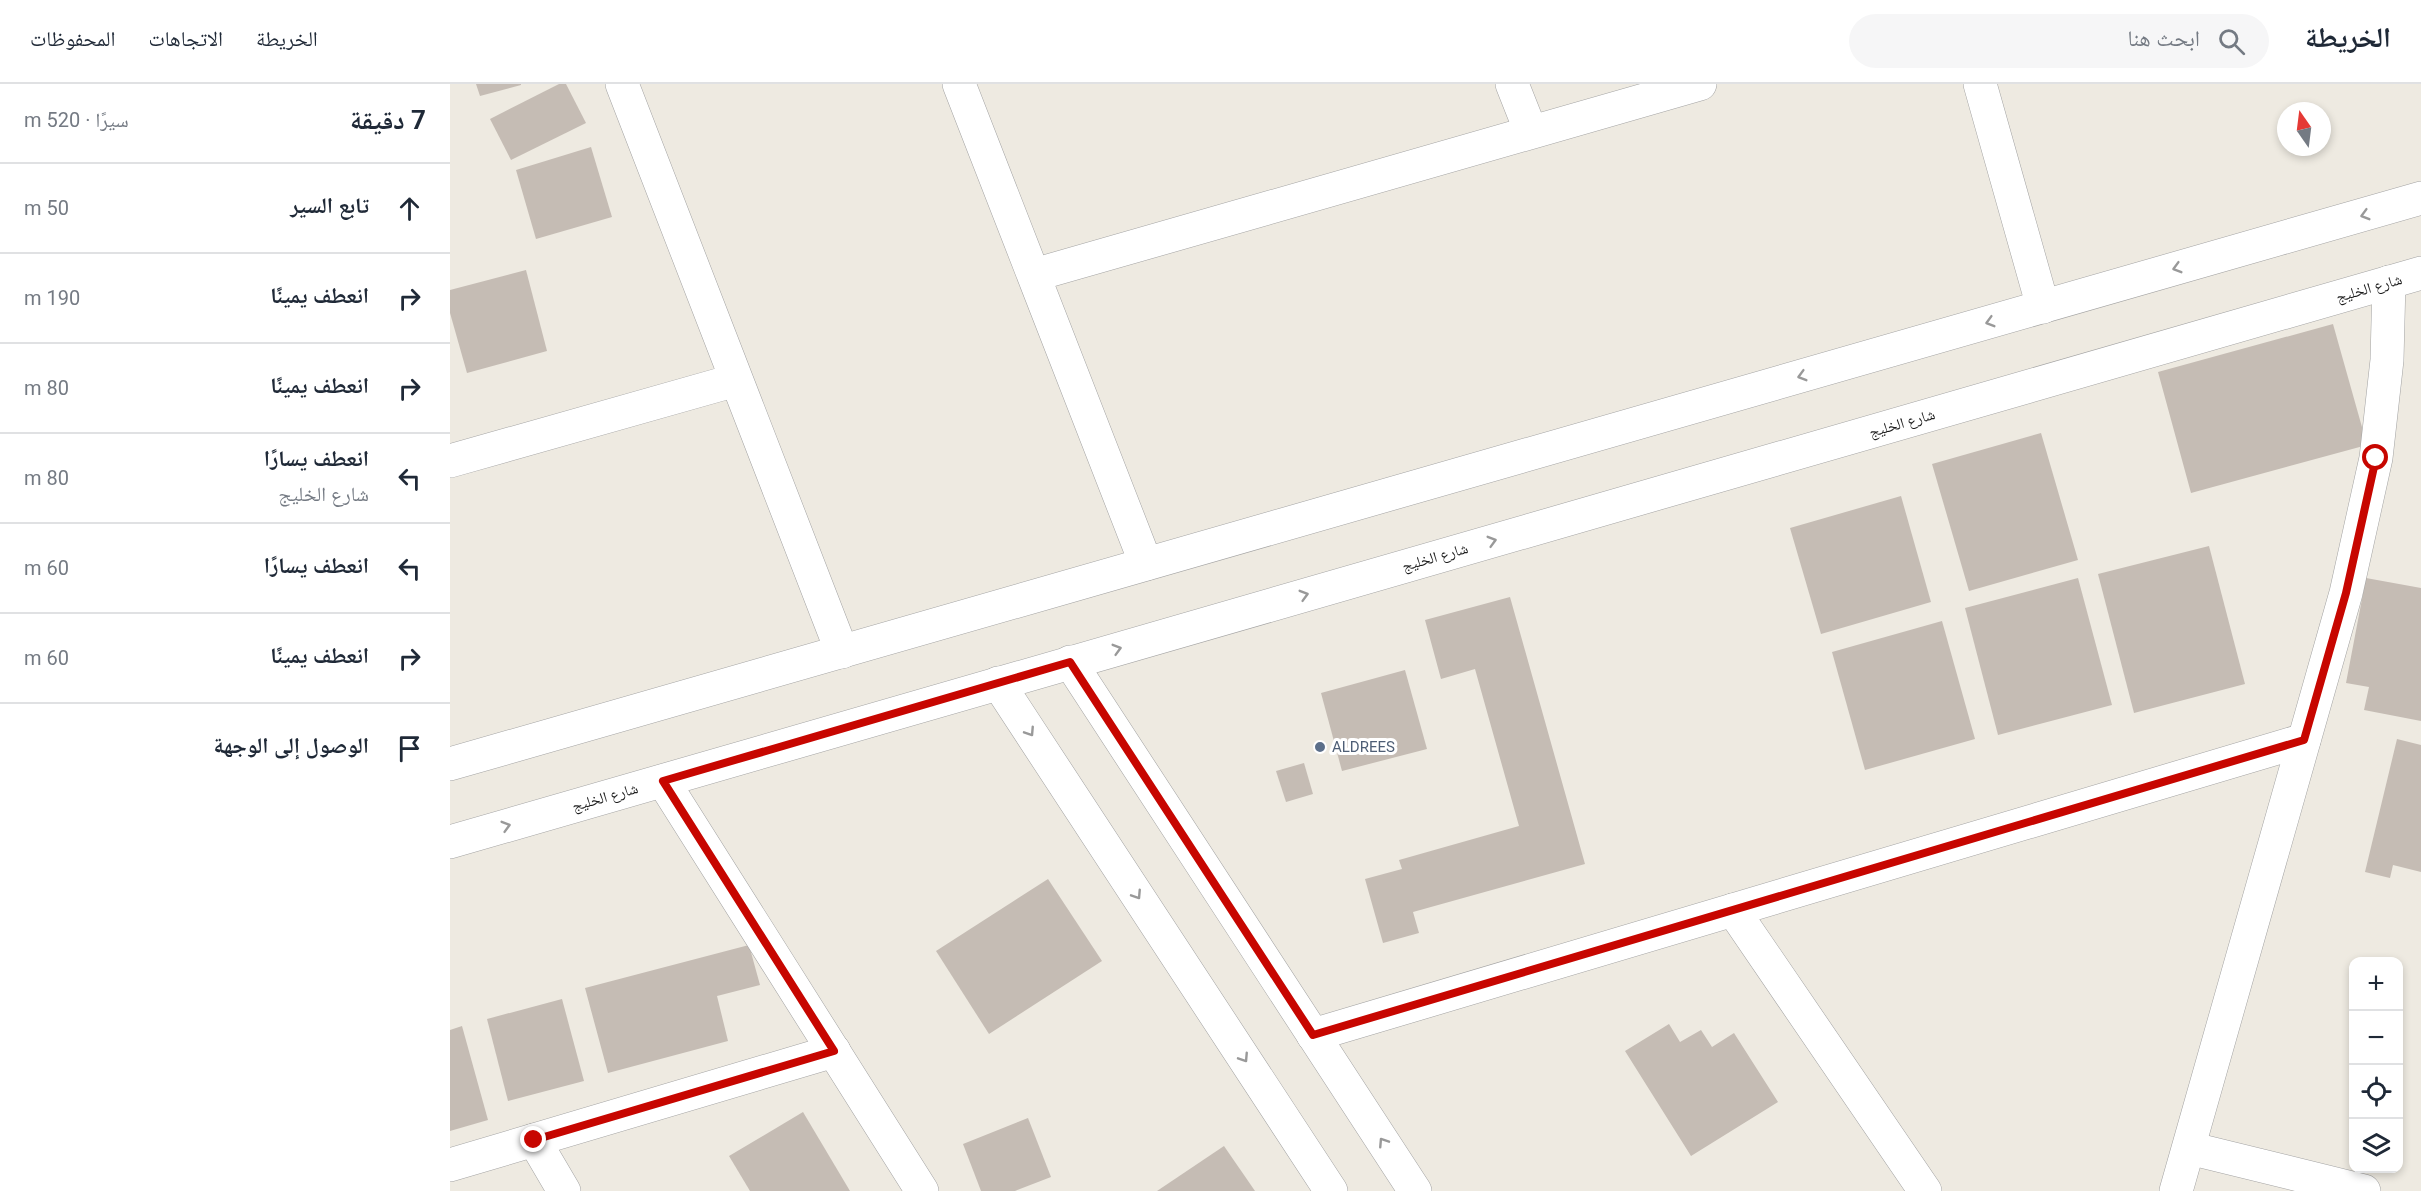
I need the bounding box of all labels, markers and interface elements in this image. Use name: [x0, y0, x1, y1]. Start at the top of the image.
search box: [1849, 14, 2269, 68]
text: الخريطة: [2305, 21, 2391, 54]
icon: search: [2215, 25, 2248, 58]
text: ابحث هنا: [2128, 26, 2200, 51]
text: المحفوظات: [30, 27, 115, 51]
text: الاتجاهات: [148, 27, 223, 51]
text: الخريطة: [256, 27, 318, 51]
north arrow: [2277, 102, 2331, 156]
text: 7 دقيقة: [350, 105, 426, 135]
text: سيرًا · 520 m: [24, 108, 129, 132]
icon: ahead: [393, 192, 426, 225]
text: تابع السير: [290, 193, 369, 218]
text: 50 m: [24, 196, 69, 220]
one-way arrow: [2360, 207, 2370, 220]
one-way arrow: [2172, 261, 2183, 273]
street label: شارع الخليج: [2334, 270, 2405, 307]
icon: right: [393, 282, 426, 315]
text: انعطف يمينًا: [270, 283, 369, 308]
text: 190 m: [24, 286, 80, 310]
one-way arrow: [1985, 315, 1996, 327]
one-way arrow: [1798, 369, 1808, 381]
icon: right: [393, 372, 426, 405]
text: انعطف يمينًا: [270, 373, 369, 398]
text: 80 m: [24, 376, 69, 400]
street label: شارع الخليج: [1867, 405, 1938, 442]
route start: [2362, 444, 2388, 470]
text: انعطف يسارًا: [264, 446, 369, 471]
icon: left: [393, 462, 426, 495]
text: 80 m: [24, 466, 69, 490]
text: شارع الخليج: [278, 482, 369, 506]
one-way arrow: [1486, 536, 1497, 548]
street label: شارع الخليج: [1400, 539, 1471, 576]
icon: left: [393, 552, 426, 585]
text: انعطف يسارًا: [264, 553, 369, 578]
text: 60 m: [24, 556, 69, 580]
one-way arrow: [1298, 590, 1309, 602]
icon: right: [393, 642, 426, 675]
text: انعطف يمينًا: [270, 643, 369, 668]
one-way arrow: [1111, 644, 1122, 656]
text: 60 m: [24, 646, 69, 670]
one-way arrow: [1023, 726, 1034, 737]
icon: arrive: [393, 732, 426, 765]
text: الوصول إلى الوجهة: [213, 733, 369, 758]
place label: ALDREES: [1332, 738, 1395, 756]
marker: ALDREES: [1313, 740, 1327, 754]
street label: شارع الخليج: [570, 779, 641, 816]
one-way arrow: [500, 821, 511, 833]
one-way arrow: [1130, 889, 1141, 900]
map controls: [2349, 957, 2403, 1173]
button: +: [2349, 957, 2403, 1011]
button: −: [2349, 1011, 2403, 1065]
one-way arrow: [1237, 1052, 1248, 1063]
button: locate: [2349, 1065, 2403, 1119]
button: layers: [2349, 1119, 2403, 1173]
route end: [520, 1126, 546, 1152]
one-way arrow: [1379, 1138, 1390, 1149]

